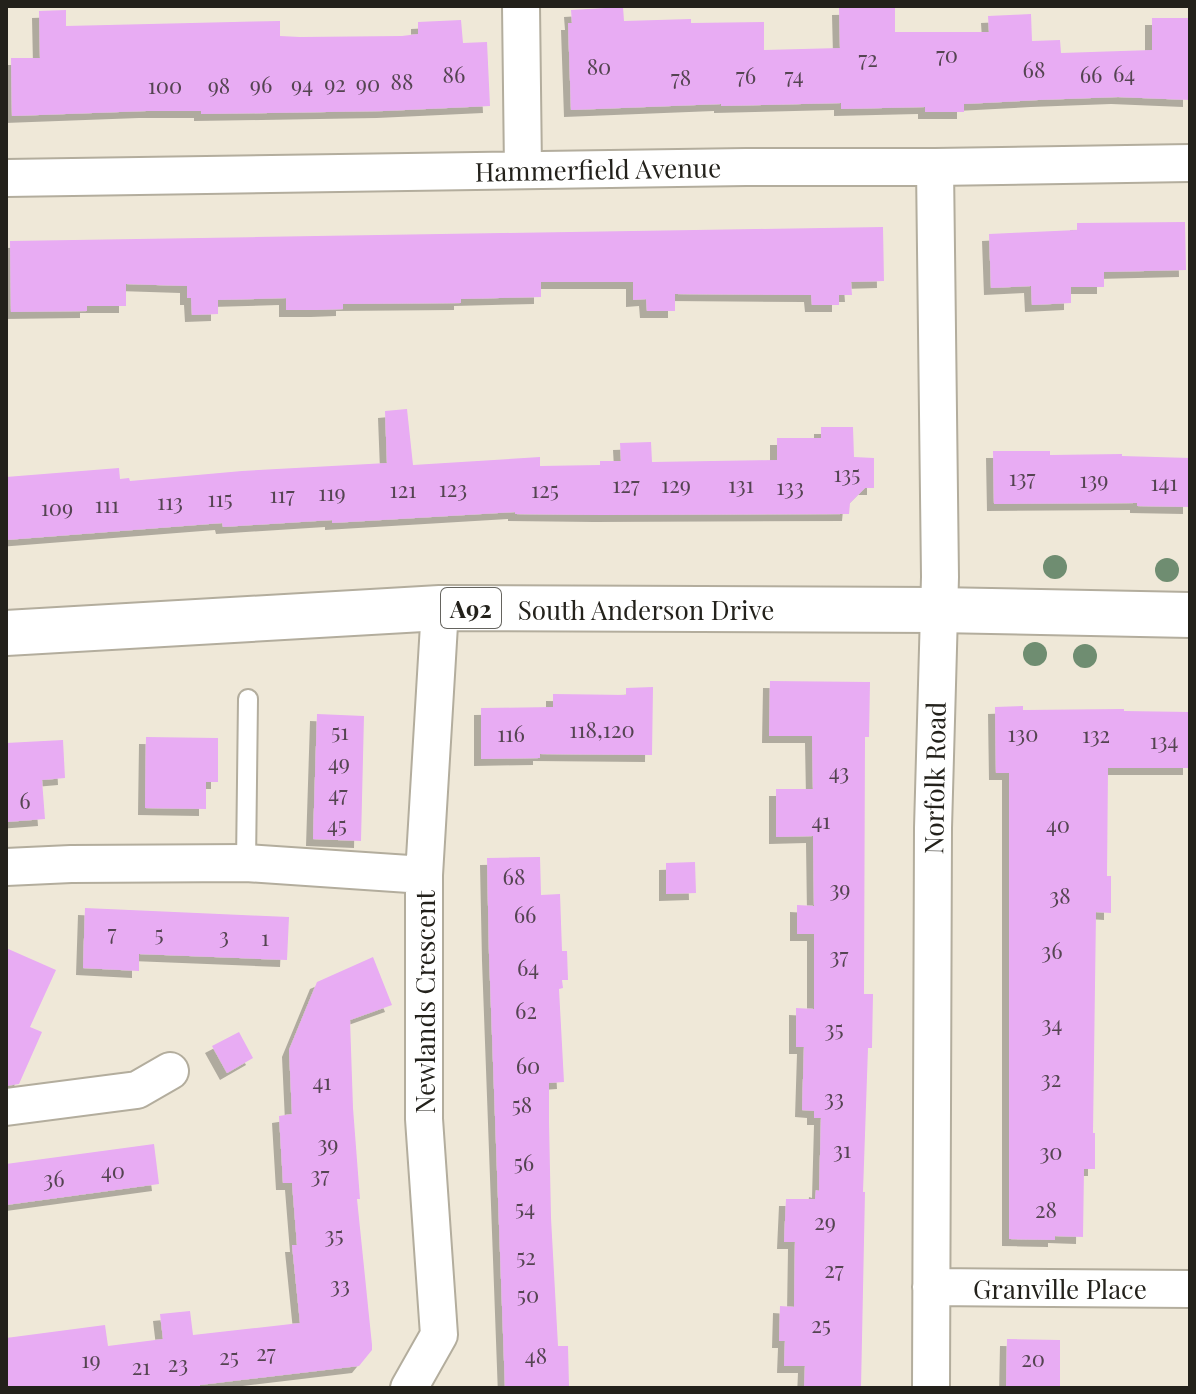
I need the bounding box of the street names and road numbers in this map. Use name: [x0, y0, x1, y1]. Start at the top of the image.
street label: Hammerfield Avenue: [475, 149, 721, 189]
road number: A92: [441, 588, 501, 628]
street label: South Anderson Drive: [518, 592, 774, 627]
street label: Norfolk Road: [915, 701, 953, 855]
street label: Newlands Crescent: [407, 889, 442, 1114]
street label: Granville Place: [973, 1271, 1147, 1306]

